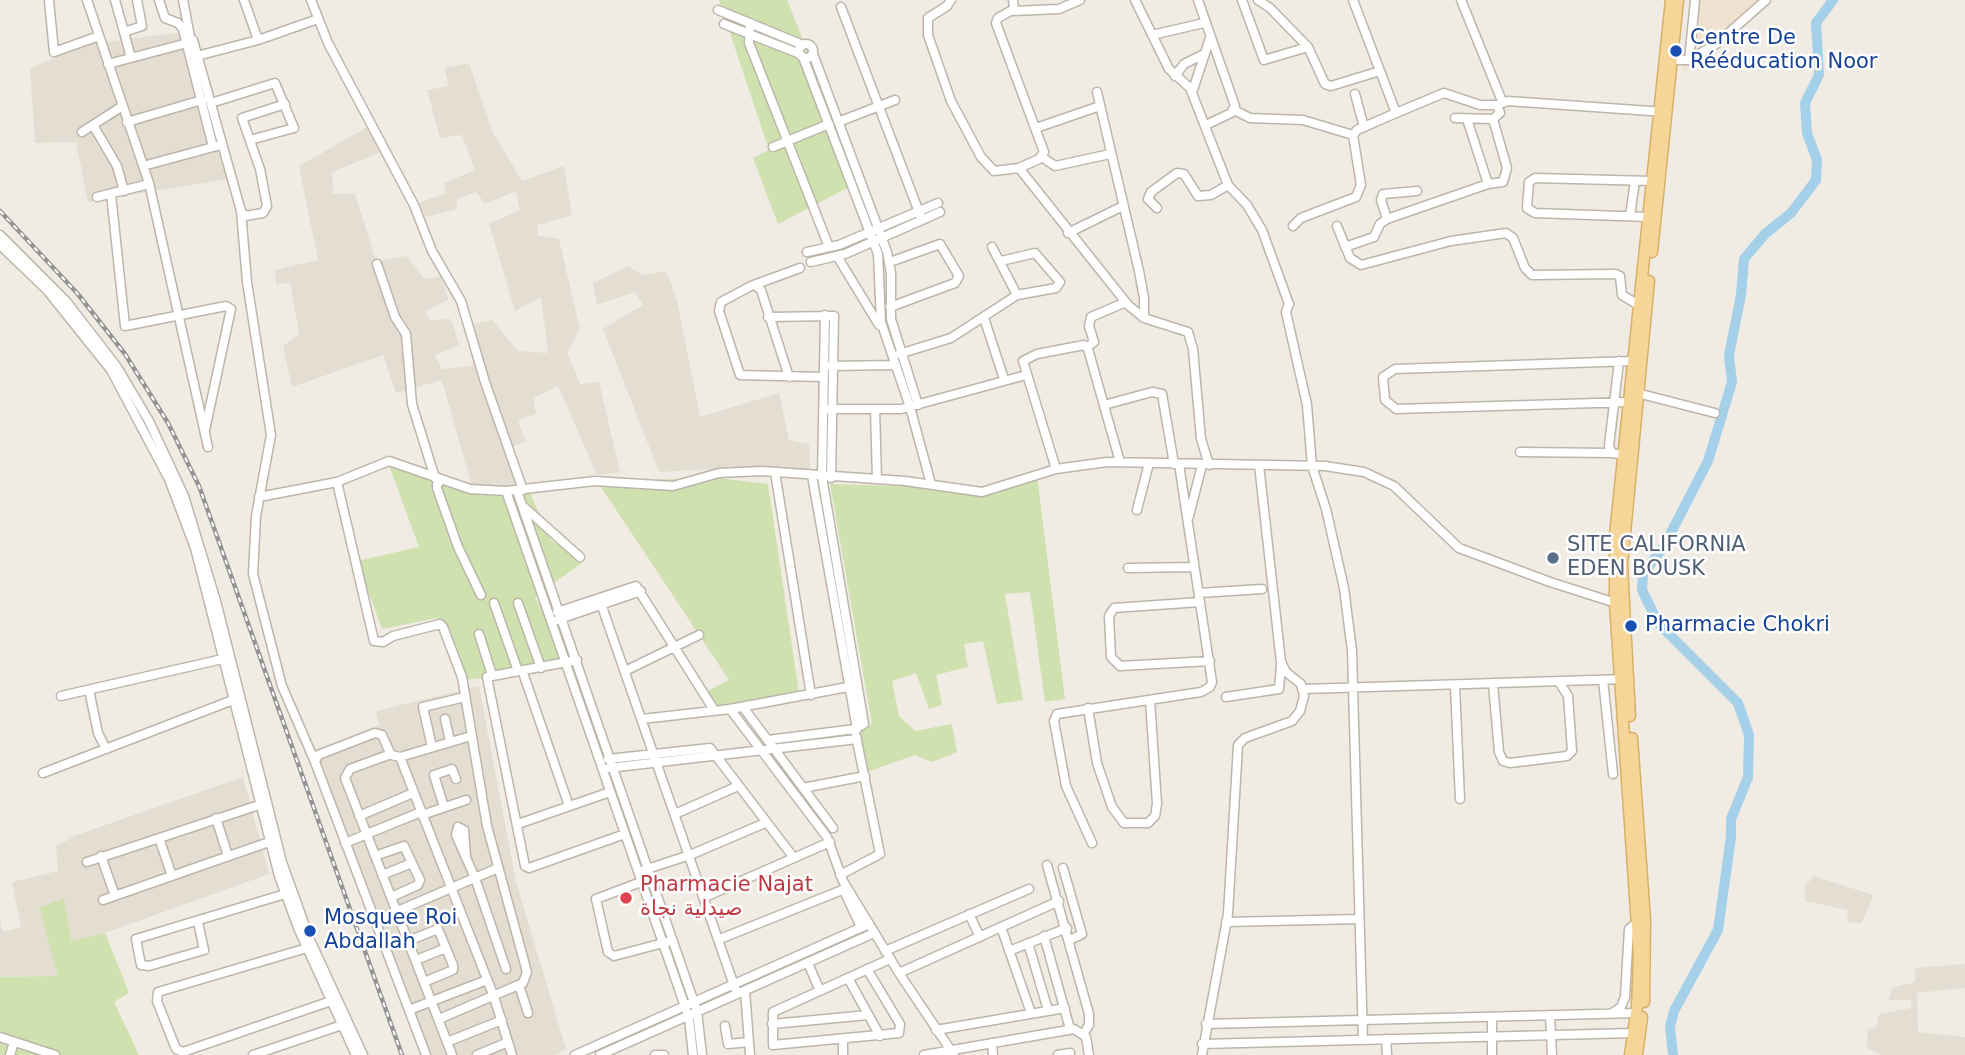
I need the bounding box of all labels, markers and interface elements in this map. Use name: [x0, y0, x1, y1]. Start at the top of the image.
place label: Centre De Rééducation Noor: [1690, 26, 1877, 76]
marker: Centre De Rééducation Noor: [1668, 43, 1684, 59]
place label: SITE CALIFORNIA EDEN BOUSK: [1567, 533, 1746, 583]
marker: SITE CALIFORNIA EDEN BOUSK: [1545, 550, 1561, 566]
place label: Pharmacie Chokri: [1645, 613, 1830, 639]
marker: Pharmacie Chokri: [1623, 618, 1639, 634]
place label: Pharmacie Najat صيدلية نجاة: [640, 873, 813, 923]
marker: Pharmacie Najat صيدلية نجاة: [618, 890, 634, 906]
place label: Mosquee Roi Abdallah: [324, 906, 457, 956]
marker: Mosquee Roi Abdallah: [302, 923, 318, 939]

